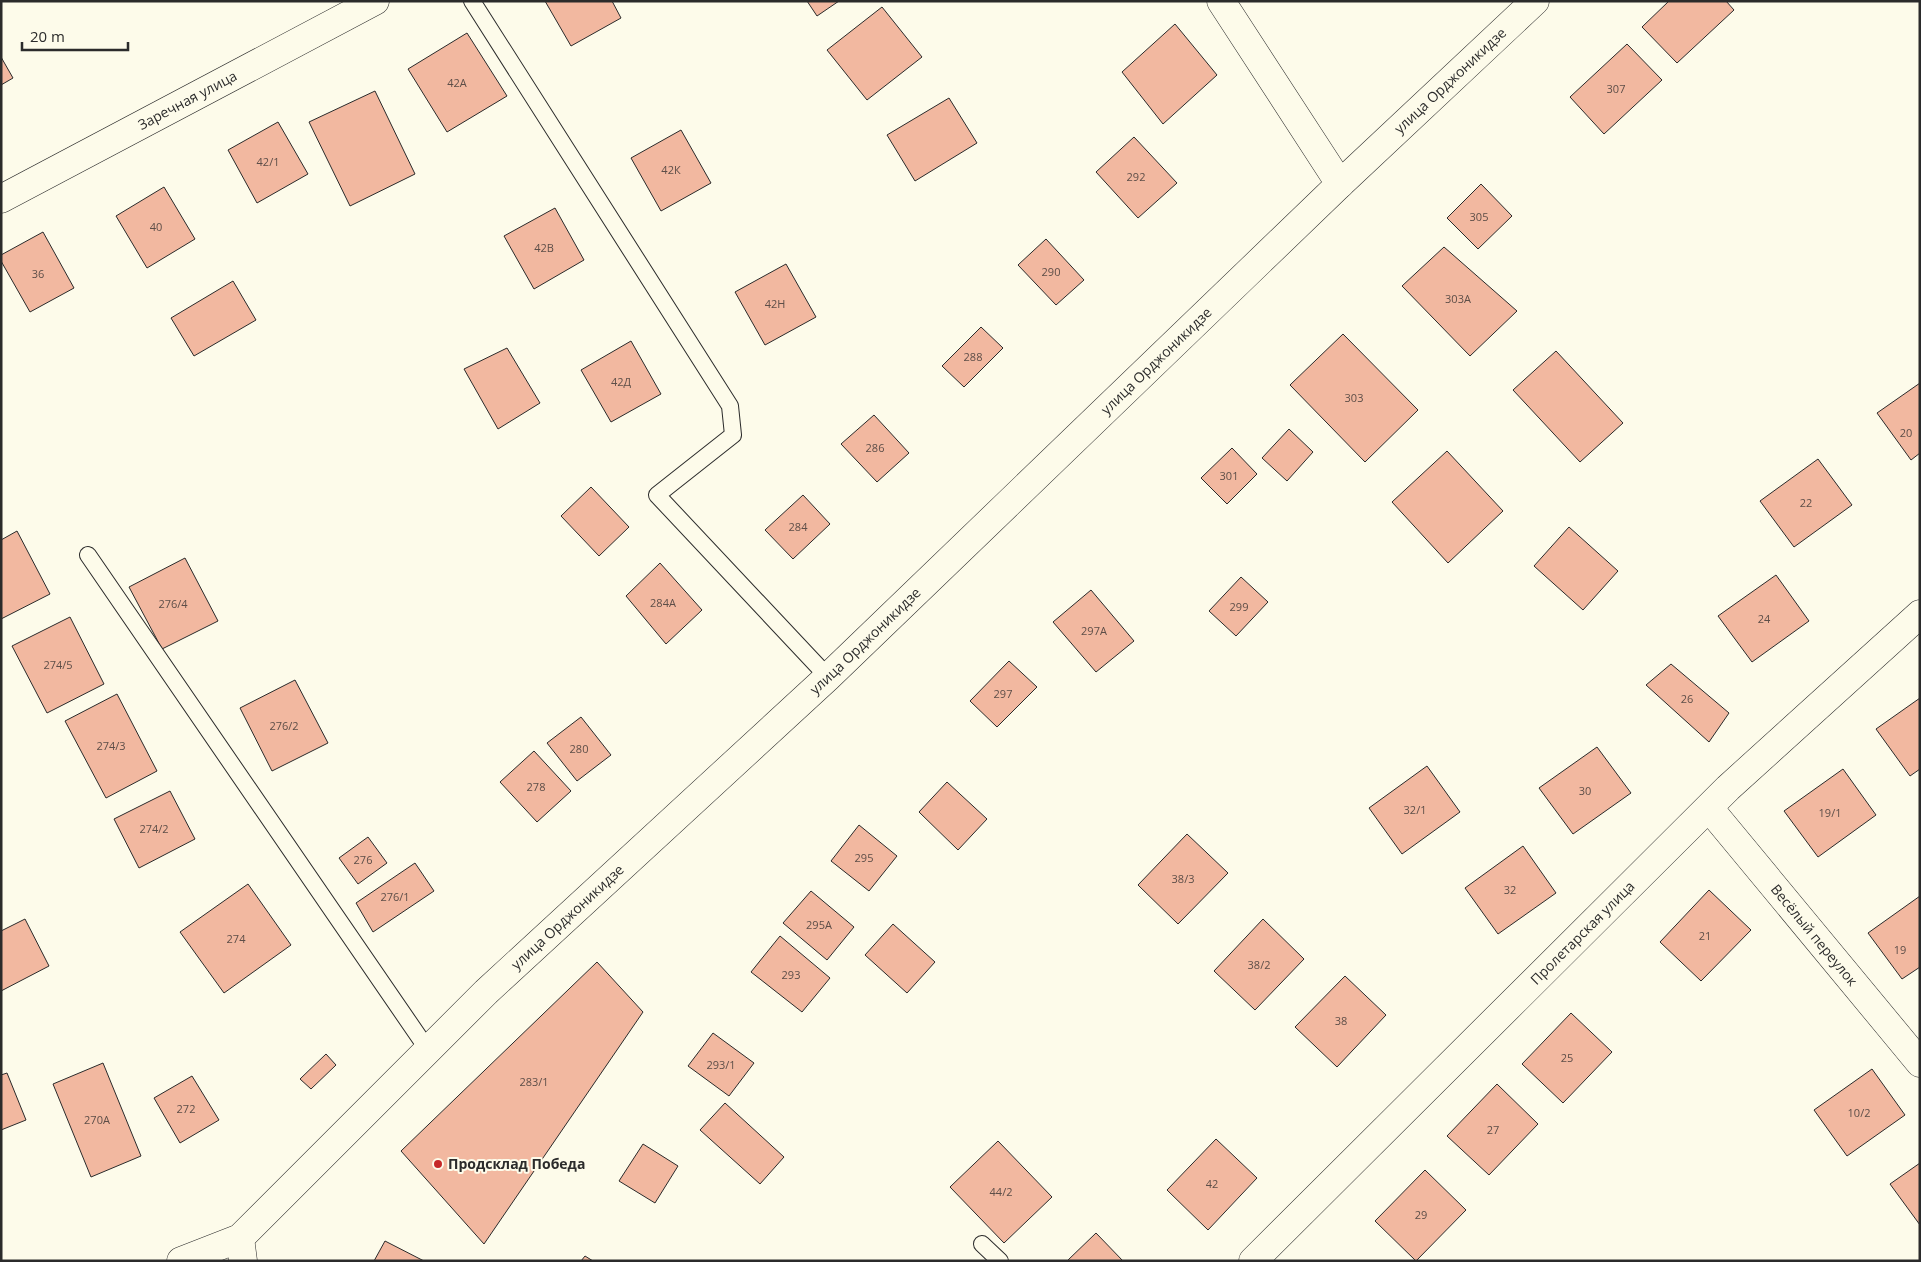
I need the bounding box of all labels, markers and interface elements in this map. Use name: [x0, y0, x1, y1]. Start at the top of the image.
scale bar: [22, 20, 129, 52]
street label: улица Орджоникидзе: [1390, 23, 1510, 137]
text: 20 m: [30, 26, 65, 46]
street label: Заречная улица: [134, 66, 240, 134]
house number: 42А: [447, 75, 467, 90]
house number: 307: [1607, 81, 1625, 96]
house number: 42/1: [257, 154, 279, 169]
house number: 42К: [661, 162, 681, 177]
house number: 292: [1127, 169, 1145, 184]
house number: 305: [1470, 209, 1488, 224]
house number: 40: [150, 219, 162, 234]
house number: 42В: [534, 240, 554, 255]
house number: 290: [1042, 264, 1060, 279]
house number: 36: [32, 266, 44, 281]
house number: 303А: [1445, 291, 1471, 306]
house number: 42Н: [765, 296, 785, 311]
street label: улица Орджоникидзе: [1096, 303, 1216, 418]
house number: 288: [964, 349, 982, 364]
house number: 42Д: [611, 374, 632, 389]
house number: 303: [1345, 390, 1363, 405]
house number: 20: [1900, 425, 1912, 440]
house number: 286: [866, 440, 884, 455]
house number: 301: [1220, 468, 1238, 483]
house number: 22: [1800, 495, 1812, 510]
house number: 284: [789, 519, 808, 534]
street label: улица Орджоникидзе: [805, 583, 925, 698]
house number: 284А: [650, 595, 676, 610]
house number: 276/4: [158, 596, 188, 611]
house number: 299: [1230, 599, 1248, 614]
house number: 24: [1758, 611, 1771, 626]
house number: 297А: [1081, 623, 1107, 638]
house number: 274/5: [43, 657, 73, 672]
house number: 297: [994, 686, 1012, 701]
house number: 26: [1681, 691, 1693, 706]
house number: 276/2: [269, 718, 299, 733]
house number: 274/3: [96, 738, 126, 753]
house number: 280: [570, 741, 588, 756]
house number: 278: [527, 779, 545, 794]
house number: 30: [1579, 783, 1591, 798]
house number: 32/1: [1404, 802, 1426, 817]
house number: 19/1: [1819, 805, 1841, 820]
house number: 274/2: [139, 821, 169, 836]
house number: 295: [855, 850, 873, 865]
house number: 276: [354, 852, 372, 867]
street label: улица Орджоникидзе: [507, 860, 628, 973]
house number: 38/3: [1172, 871, 1194, 886]
street label: Пролетарская улица: [1526, 877, 1638, 989]
street label: Весёлый переулок: [1767, 880, 1863, 990]
house number: 32: [1504, 882, 1516, 897]
house number: 276/1: [380, 889, 410, 904]
house number: 295А: [806, 917, 832, 932]
house number: 21: [1699, 928, 1711, 943]
house number: 274: [227, 931, 246, 946]
house number: 19: [1894, 942, 1906, 957]
house number: 38/2: [1248, 957, 1270, 972]
house number: 293: [782, 967, 800, 982]
house number: 38: [1335, 1013, 1347, 1028]
house number: 25: [1561, 1050, 1573, 1065]
house number: 293/1: [706, 1057, 736, 1072]
house number: 283/1: [519, 1074, 549, 1089]
house number: 272: [177, 1101, 195, 1116]
house number: 10/2: [1848, 1105, 1870, 1120]
house number: 270А: [84, 1112, 110, 1127]
house number: 27: [1487, 1122, 1499, 1137]
place label: Продсклад Победа: [448, 1154, 585, 1173]
marker: Продсклад Победа: [432, 1158, 444, 1170]
house number: 42: [1206, 1176, 1218, 1191]
house number: 44/2: [990, 1184, 1012, 1199]
house number: 29: [1415, 1207, 1427, 1222]

